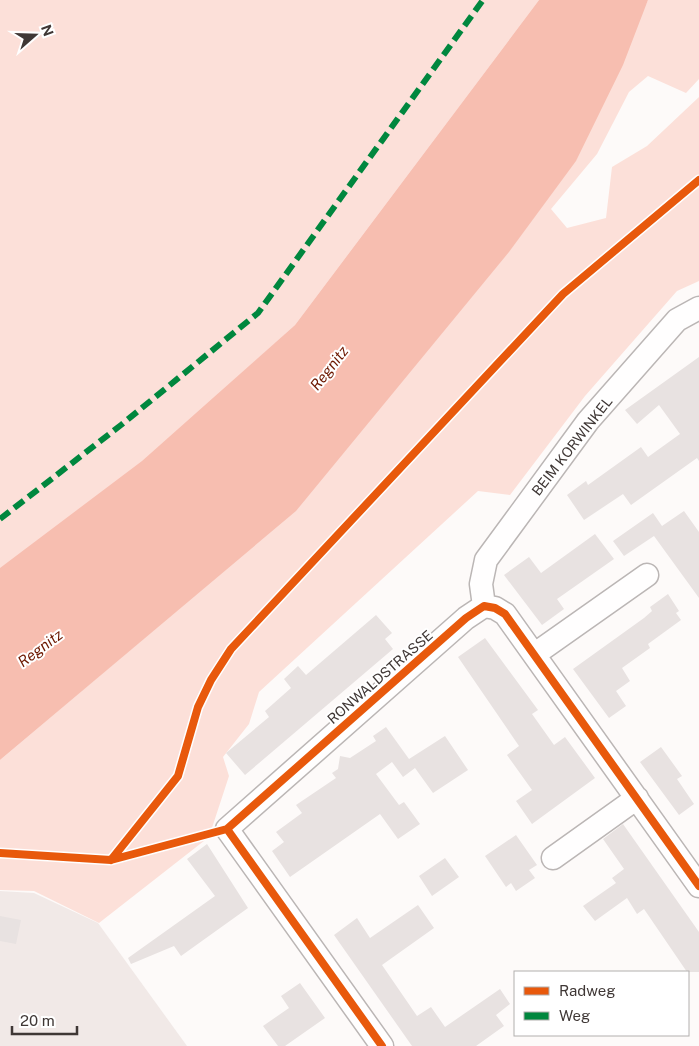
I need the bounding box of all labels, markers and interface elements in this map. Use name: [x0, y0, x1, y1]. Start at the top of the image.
north arrow: [10, 10, 60, 60]
text: N: [38, 23, 57, 38]
water label: Regnitz: [307, 343, 351, 393]
street label: BEIM KORWINKEL: [528, 393, 616, 499]
water label: Regnitz: [14, 626, 66, 670]
street label: RONWALDSTRASSE: [324, 627, 436, 727]
legend: [514, 971, 689, 1036]
text: Radweg: [559, 982, 616, 999]
scale bar: [12, 1004, 78, 1036]
text: Weg: [559, 1007, 590, 1024]
text: 20 m: [20, 1012, 55, 1029]

